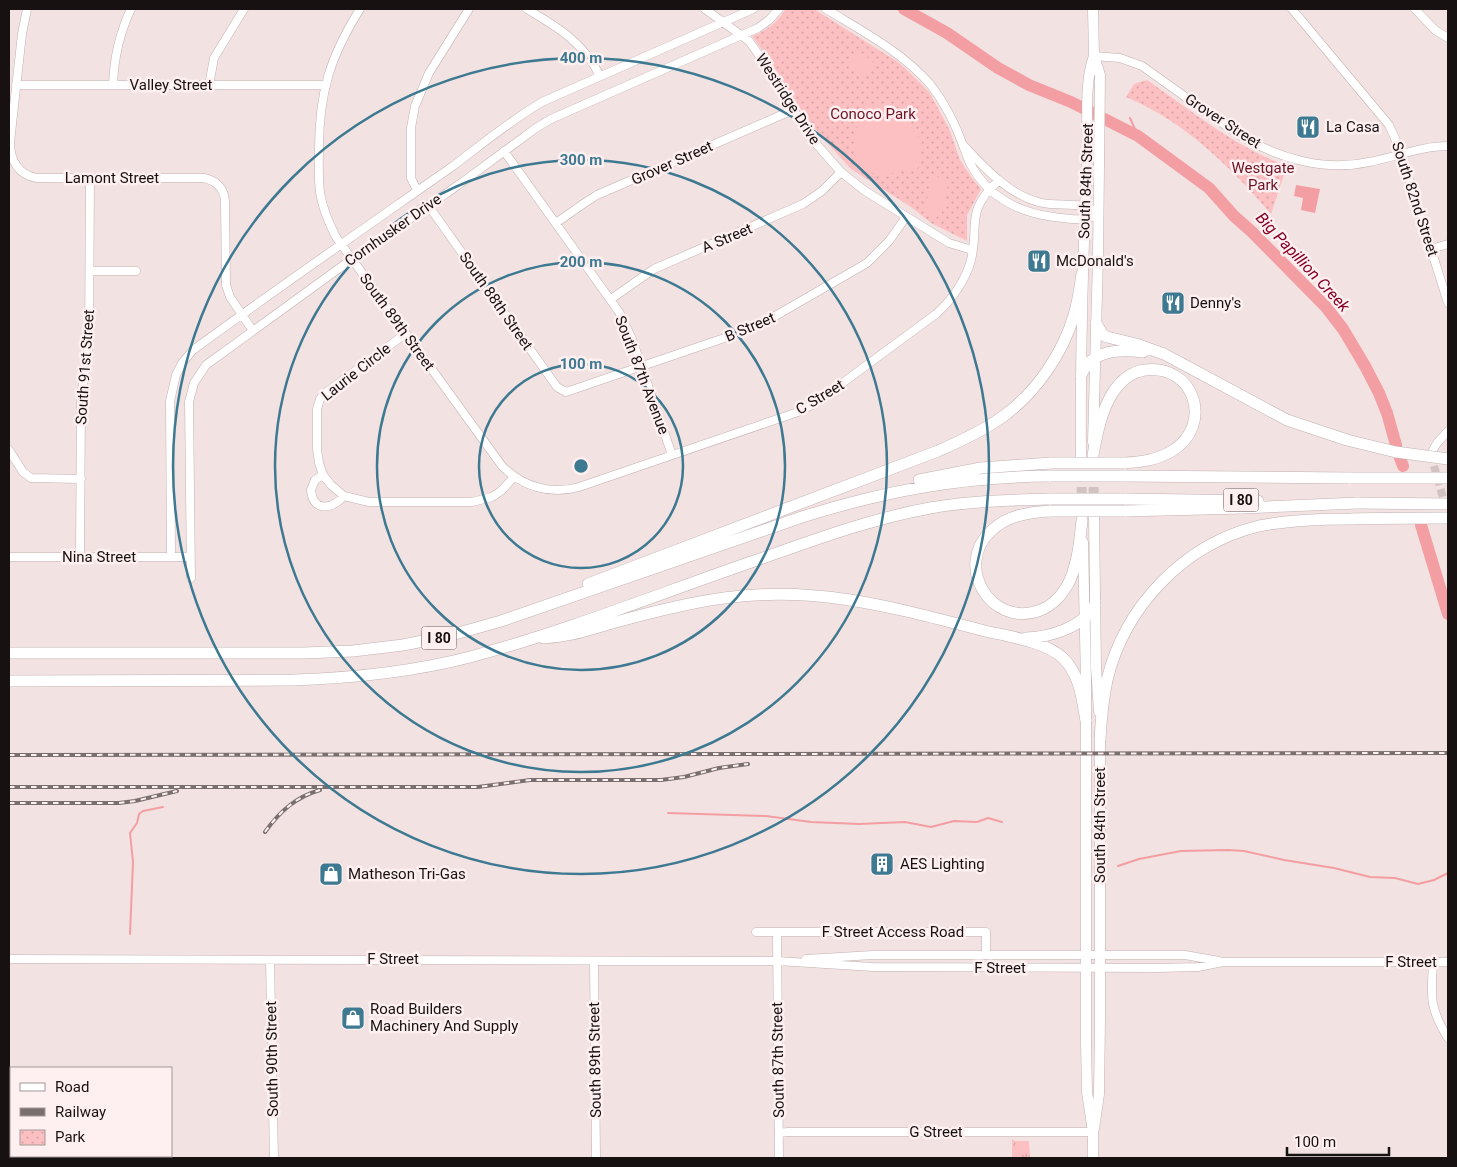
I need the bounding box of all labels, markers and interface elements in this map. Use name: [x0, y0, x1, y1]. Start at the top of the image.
text: 400 m: [560, 49, 602, 67]
street label: Westridge Drive: [752, 50, 824, 148]
street label: Valley Street: [130, 76, 213, 94]
street label: Grover Street: [1182, 90, 1264, 152]
park label: Conoco Park: [830, 105, 916, 123]
restaurant icon: La Casa: [1295, 114, 1321, 140]
place label: La Casa: [1326, 118, 1380, 136]
street label: South 84th Street: [1075, 123, 1097, 239]
street label: Grover Street: [629, 137, 716, 189]
street label: South 82nd Street: [1388, 139, 1442, 259]
text: 300 m: [560, 151, 602, 169]
park label: Westgate Park: [1231, 159, 1295, 194]
street label: Lamont Street: [65, 169, 159, 187]
street label: Cornhusker Drive: [341, 190, 445, 270]
water label: Big Papillion Creek: [1252, 208, 1355, 316]
street label: A Street: [699, 219, 755, 257]
street label: South 88th Street: [455, 248, 537, 354]
restaurant icon: McDonald's: [1026, 248, 1052, 274]
place label: McDonald's: [1056, 252, 1134, 270]
text: 200 m: [560, 253, 602, 271]
street label: South 89th Street: [356, 270, 438, 374]
restaurant icon: Denny's: [1160, 290, 1186, 316]
place label: Denny's: [1190, 294, 1241, 312]
street label: B Street: [722, 308, 778, 346]
street label: South 91st Street: [72, 309, 98, 425]
street label: South 87th Avenue: [611, 313, 673, 437]
street label: Laurie Circle: [318, 339, 394, 405]
text: 100 m: [560, 355, 602, 373]
street label: C Street: [793, 376, 847, 418]
centre of rings: [572, 457, 590, 475]
road number: I 80: [1224, 488, 1258, 512]
street label: Nina Street: [62, 548, 136, 566]
road number: I 80: [422, 626, 456, 650]
street label: South 84th Street: [1091, 767, 1109, 883]
building icon: AES Lighting: [869, 851, 895, 877]
place label: AES Lighting: [900, 855, 985, 873]
shop icon: Matheson Tri-Gas: [318, 861, 344, 887]
place label: Matheson Tri-Gas: [348, 865, 466, 883]
street label: F Street Access Road: [822, 923, 964, 941]
street label: F Street: [367, 950, 419, 968]
street label: F Street: [1385, 953, 1437, 971]
street label: F Street: [974, 959, 1026, 977]
place label: Road Builders Machinery And Supply: [370, 1000, 518, 1035]
street label: South 90th Street: [262, 1001, 282, 1117]
street label: South 89th Street: [585, 1002, 605, 1118]
street label: South 87th Street: [768, 1002, 788, 1118]
shop icon: Road Builders Machinery And Supply: [340, 1005, 366, 1031]
legend: [10, 1067, 172, 1157]
text: Road: [55, 1078, 89, 1096]
text: Railway: [55, 1103, 106, 1121]
street label: G Street: [909, 1123, 963, 1141]
scale bar: [1287, 1124, 1390, 1156]
text: Park: [55, 1128, 86, 1146]
text: 100 m: [1294, 1133, 1336, 1151]

